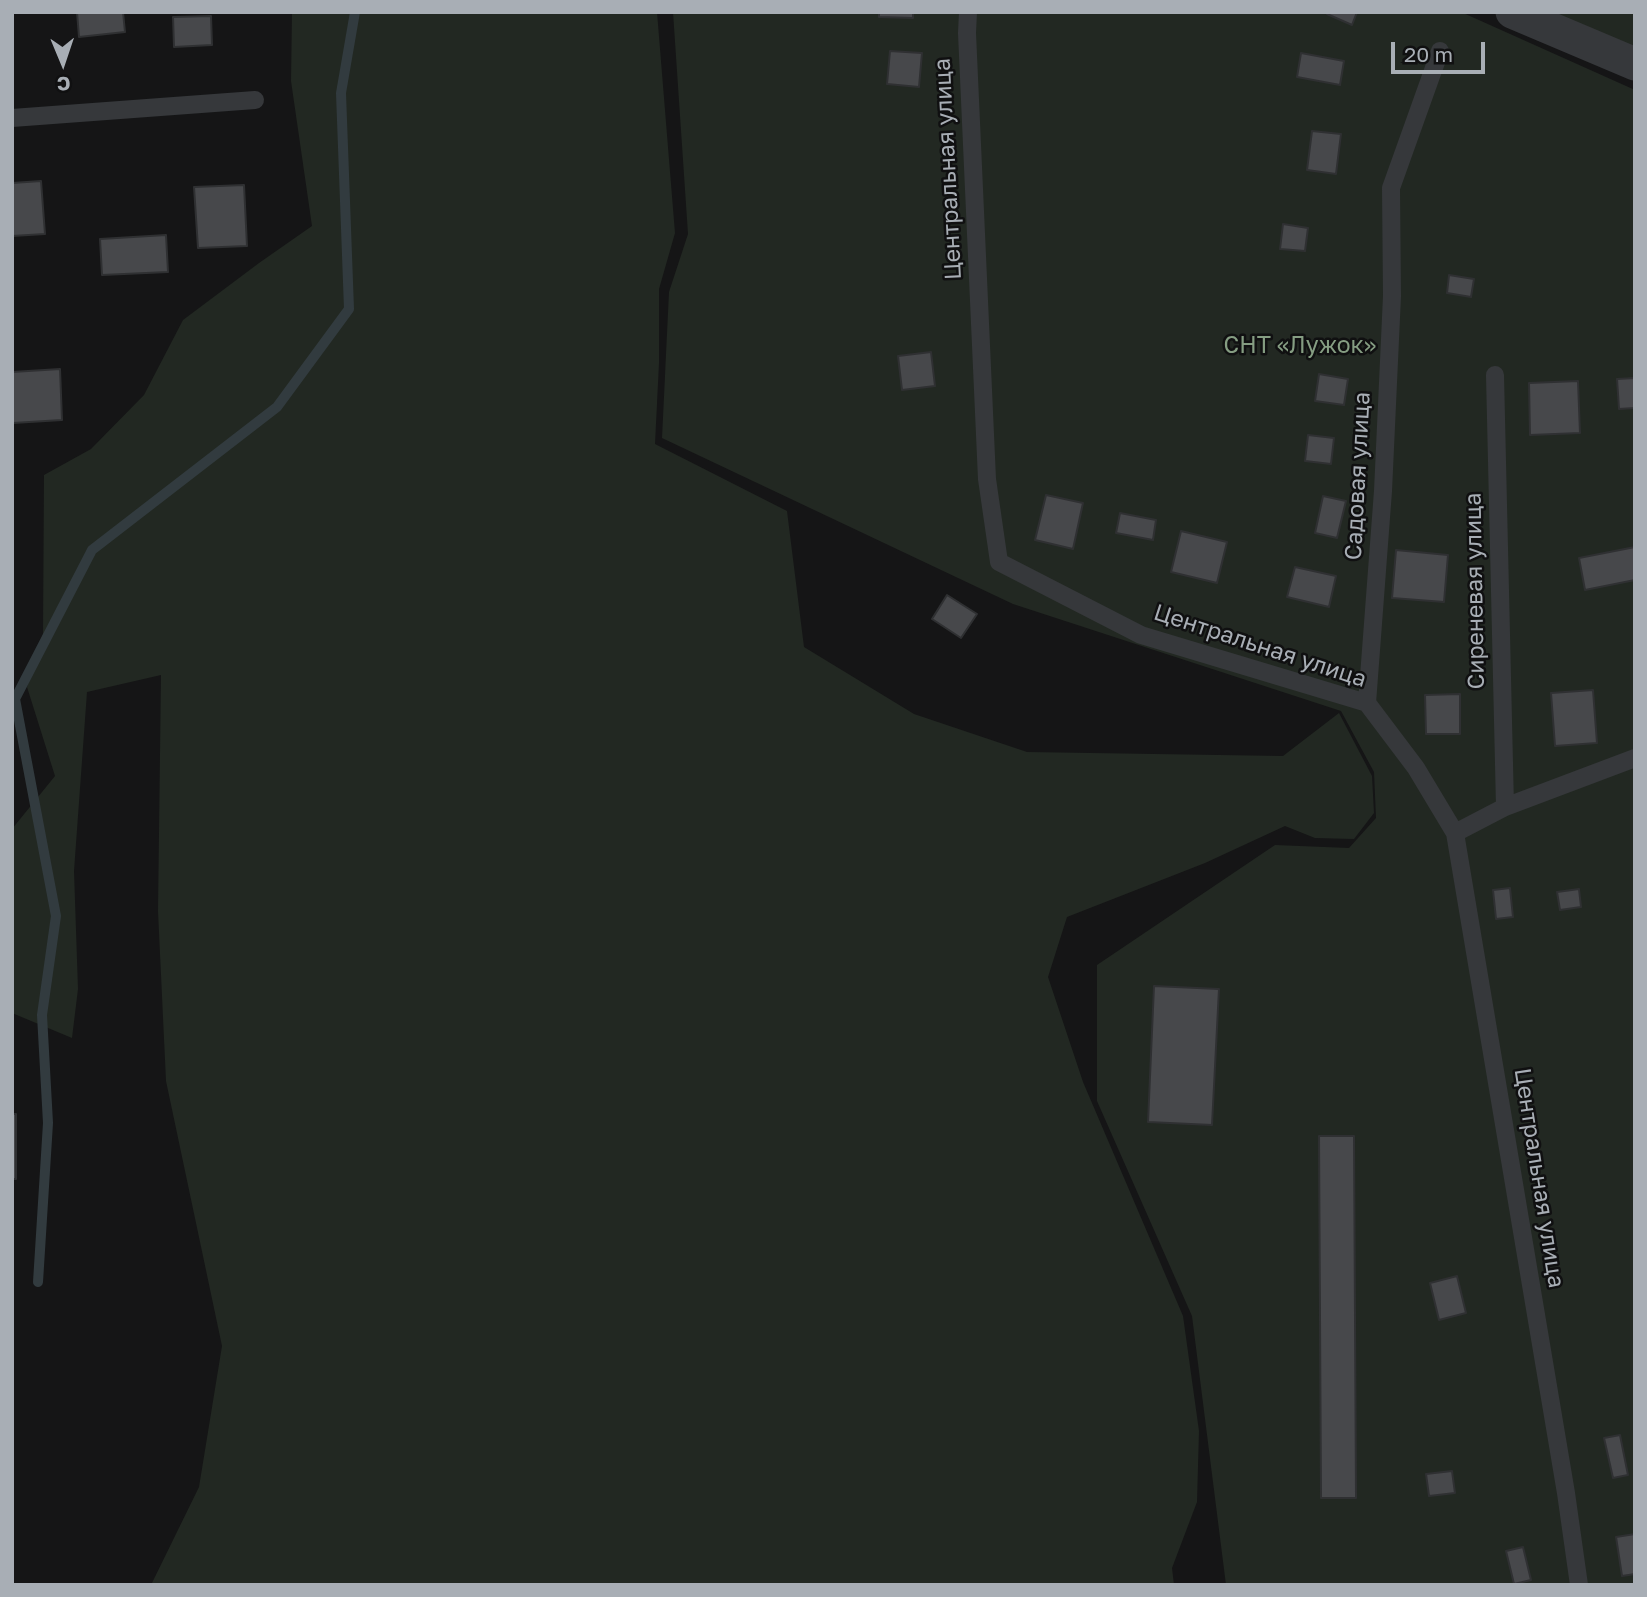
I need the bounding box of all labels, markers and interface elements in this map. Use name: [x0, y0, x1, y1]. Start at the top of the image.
north arrow: [28, 28, 98, 98]
scale bar: [1395, 28, 1490, 72]
text: 20 m: [1404, 41, 1453, 67]
street label: Центральная улица: [928, 57, 968, 281]
text: С: [57, 73, 71, 96]
park label: СНТ «Лужок»: [1224, 332, 1376, 360]
street label: Садовая улица: [1340, 391, 1376, 561]
street label: Сиреневая улица: [1459, 492, 1491, 690]
street label: Центральная улица: [1150, 599, 1370, 693]
street label: Центральная улица: [1508, 1066, 1570, 1290]

